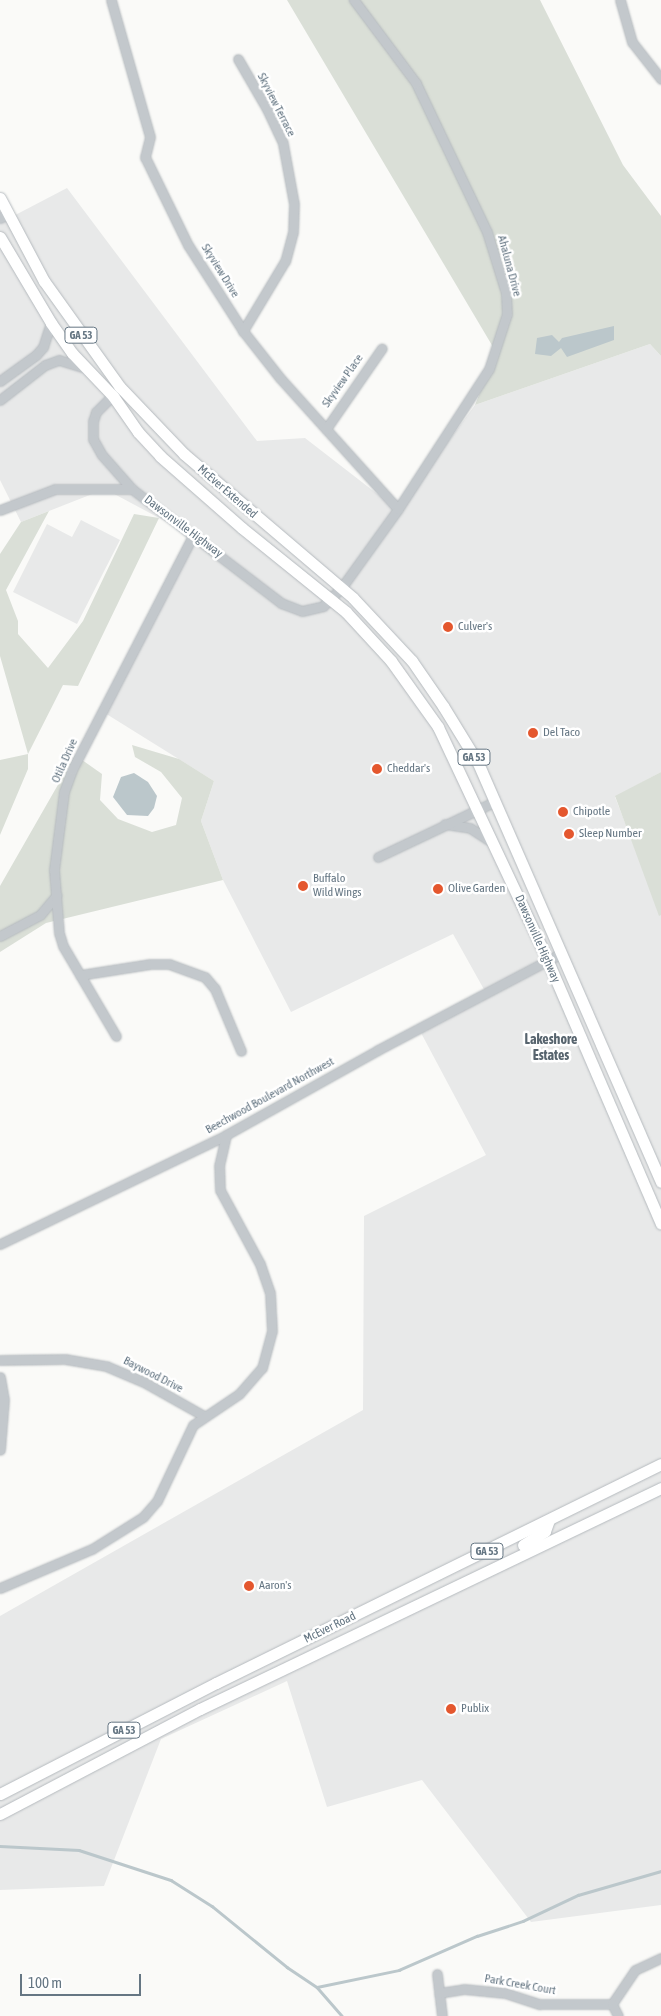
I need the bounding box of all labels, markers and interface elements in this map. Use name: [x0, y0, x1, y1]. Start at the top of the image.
street label: Skyview Terrace: [254, 71, 298, 139]
street label: Ahaluna Drive: [494, 234, 524, 298]
street label: Skyview Drive: [198, 242, 242, 300]
road number: GA 53: [64, 326, 98, 344]
street label: Skyview Place: [319, 352, 367, 410]
street label: McEver Extended: [194, 462, 260, 522]
street label: Dawsonville Highway: [141, 493, 225, 561]
place label: Culver's: [458, 620, 492, 634]
marker: Culver's: [442, 621, 454, 633]
place label: Del Taco: [543, 726, 580, 740]
marker: Del Taco: [527, 727, 539, 739]
street label: Otila Drive: [49, 737, 81, 785]
road number: GA 53: [456, 749, 492, 766]
place label: Cheddar's: [387, 762, 430, 776]
marker: Cheddar's: [371, 763, 383, 775]
place label: Chipotle: [573, 805, 610, 819]
marker: Chipotle: [557, 806, 569, 818]
place label: Sleep Number: [579, 827, 641, 841]
marker: Sleep Number: [563, 828, 575, 840]
place label: Buffalo Wild Wings: [313, 872, 362, 900]
marker: Buffalo Wild Wings: [297, 880, 309, 892]
place label: Olive Garden: [448, 882, 505, 896]
marker: Olive Garden: [432, 883, 444, 895]
street label: Dawsonville Highway: [511, 893, 563, 985]
district label: Lakeshore Estates: [525, 1031, 577, 1064]
street label: Beechwood Boulevard Northwest: [203, 1055, 337, 1137]
street label: Baywood Drive: [121, 1354, 185, 1396]
road number: GA 53: [470, 1542, 504, 1560]
place label: Aaron's: [259, 1579, 291, 1593]
marker: Aaron's: [243, 1580, 255, 1592]
street label: McEver Road: [302, 1609, 358, 1647]
place label: Publix: [461, 1702, 489, 1716]
marker: Publix: [445, 1703, 457, 1715]
road number: GA 53: [106, 1722, 142, 1738]
scale bar: [22, 1964, 144, 1996]
street label: Park Creek Court: [483, 1972, 557, 1998]
text: 100 m: [28, 1974, 62, 1991]

